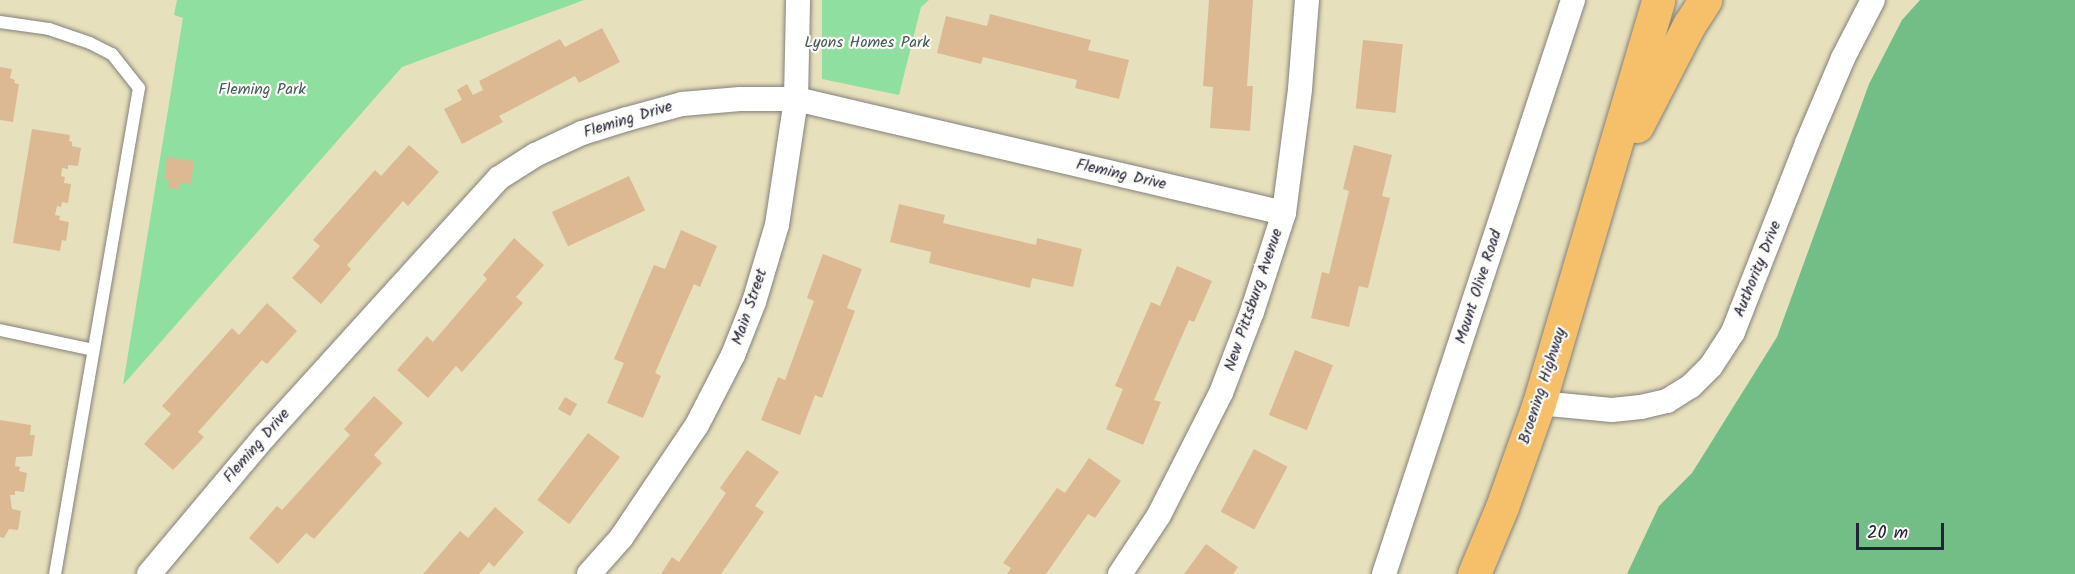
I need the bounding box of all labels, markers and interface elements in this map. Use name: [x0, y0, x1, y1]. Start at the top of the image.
park label: Lyons Homes Park: [804, 33, 930, 53]
park label: Fleming Park: [218, 80, 306, 100]
street label: Fleming Drive: [581, 97, 675, 143]
street label: Fleming Drive: [1074, 155, 1168, 195]
street label: Authority Drive: [1730, 218, 1786, 320]
street label: New Pittsburg Avenue: [1221, 226, 1287, 374]
street label: Mount Olive Road: [1452, 228, 1506, 346]
street label: Main Street: [728, 266, 772, 348]
street label: Broening Highway: [1515, 325, 1571, 447]
street label: Fleming Drive: [220, 405, 294, 487]
scale bar: [1859, 511, 1948, 549]
text: 20 m: [1867, 519, 1908, 548]

